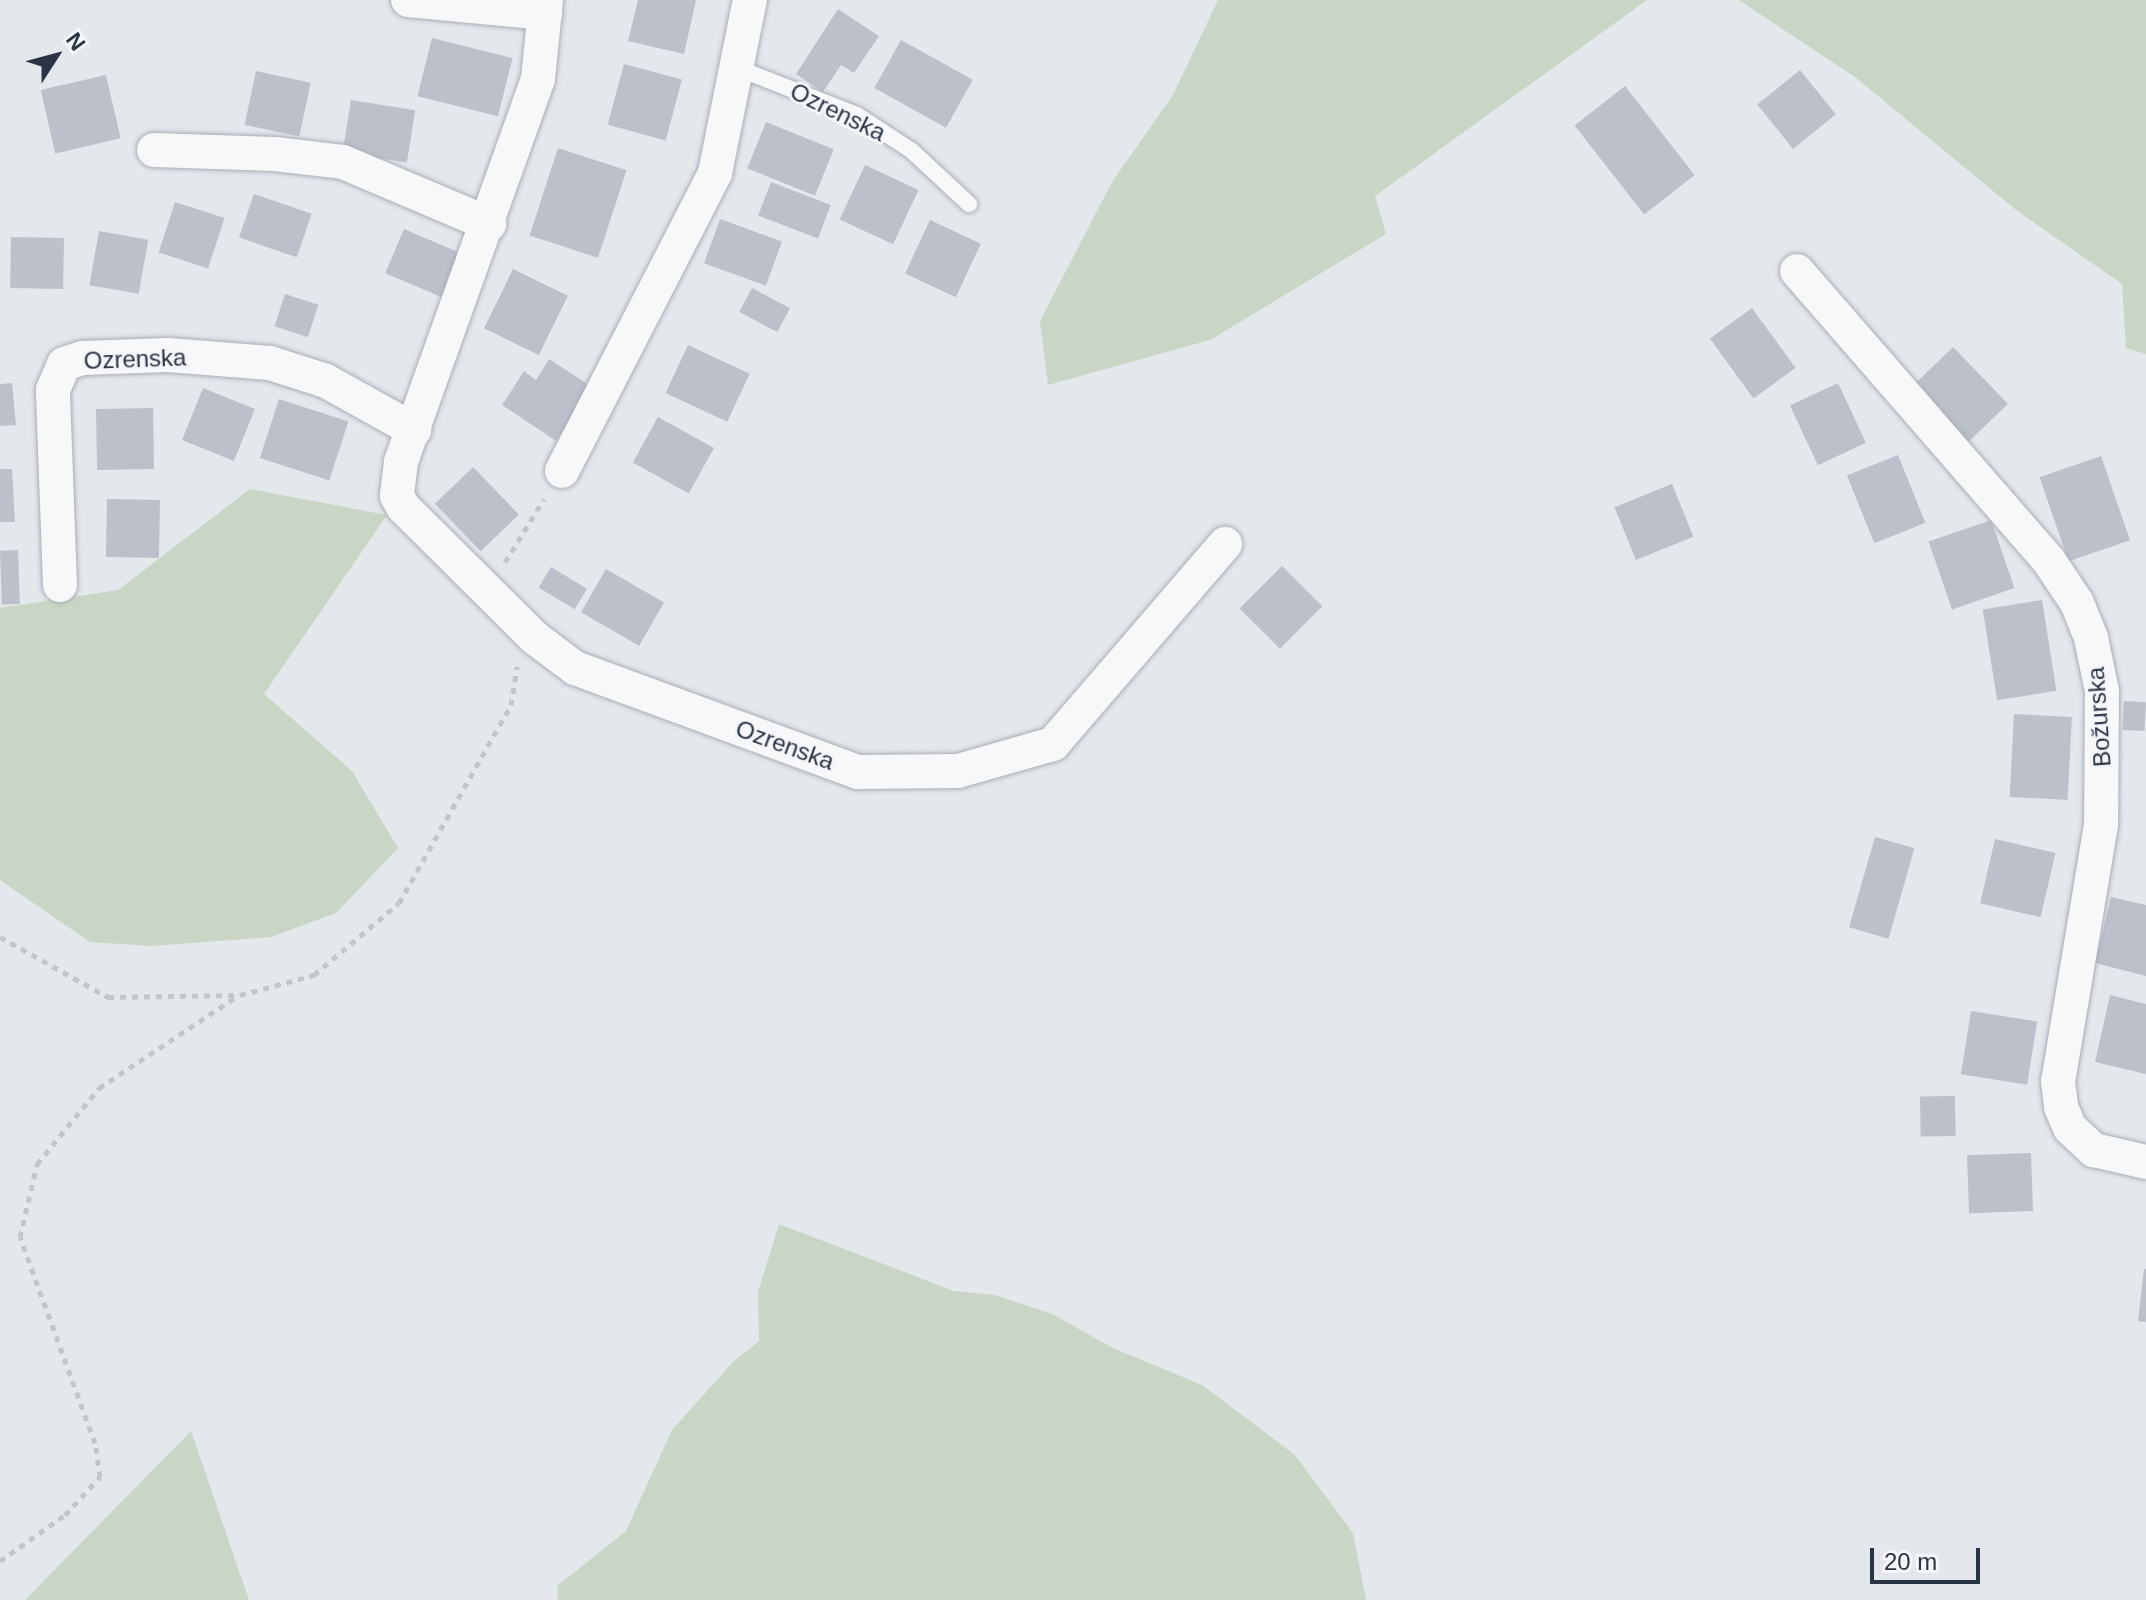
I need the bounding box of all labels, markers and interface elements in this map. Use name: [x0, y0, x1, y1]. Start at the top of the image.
north arrow: [16, 16, 96, 96]
text: N: [61, 28, 91, 55]
street label: Ozrenska: [786, 77, 890, 147]
street label: Ozrenska: [83, 343, 187, 375]
street label: Božurska: [2081, 666, 2117, 768]
street label: Ozrenska: [732, 714, 838, 776]
scale bar: [1874, 1532, 1984, 1582]
text: 20 m: [1884, 1548, 1937, 1575]

